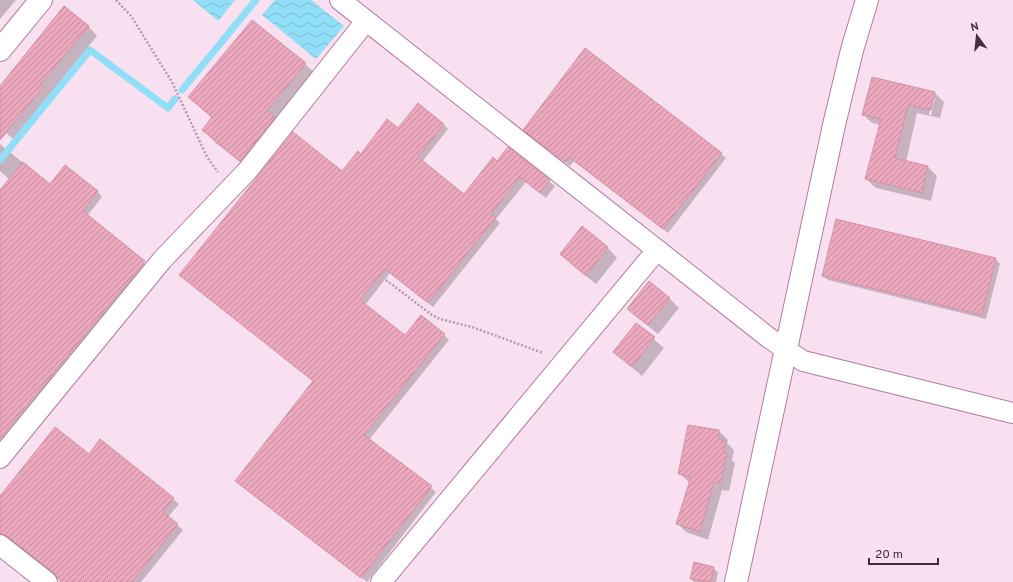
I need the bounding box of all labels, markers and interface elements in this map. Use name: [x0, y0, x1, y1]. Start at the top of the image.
north arrow: [957, 16, 997, 56]
text: N: [969, 20, 980, 35]
scale bar: [869, 540, 938, 566]
text: 20 m: [875, 547, 903, 563]

